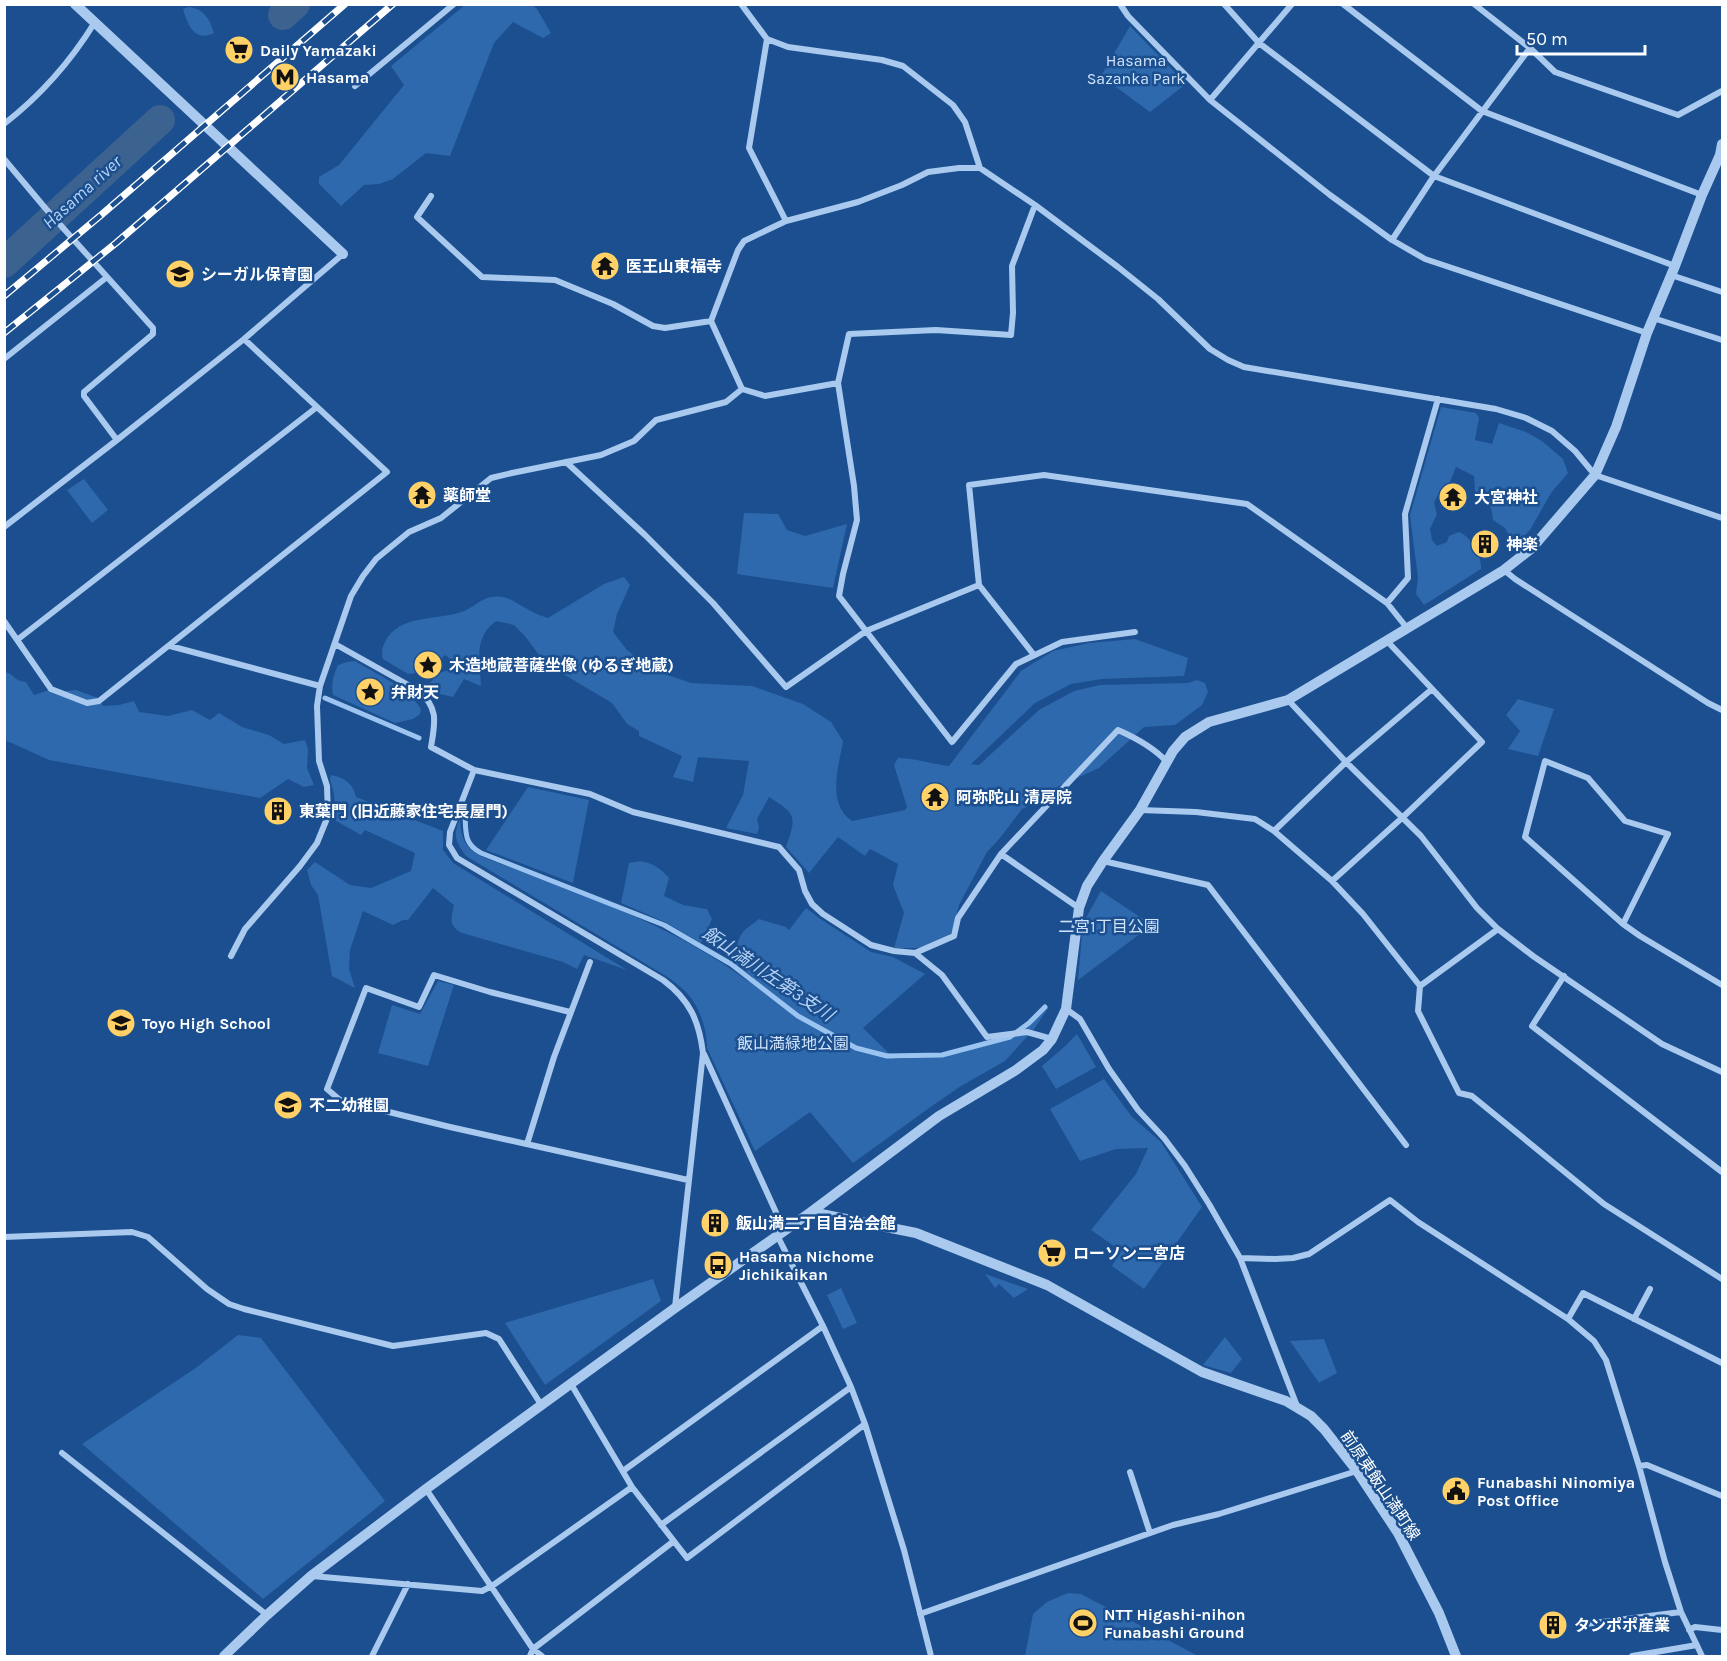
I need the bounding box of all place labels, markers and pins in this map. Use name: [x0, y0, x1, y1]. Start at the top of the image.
supermarket icon: Daily Yamazaki: [223, 34, 255, 66]
place label: Daily Yamazaki: [260, 41, 377, 60]
metro station icon: Hasama: [269, 61, 301, 93]
place label: Hasama: [306, 68, 369, 87]
temple icon: 医王山東福寺: [589, 250, 621, 282]
place label: 医王山東福寺: [626, 257, 722, 276]
school or university icon: シーガル保育園: [164, 258, 196, 290]
place label: シーガル保育園: [201, 265, 313, 284]
temple icon: 薬師堂: [406, 479, 438, 511]
temple icon: 大宮神社: [1437, 481, 1469, 513]
place label: 薬師堂: [443, 486, 491, 505]
place label: 大宮神社: [1474, 488, 1538, 507]
building icon: 神楽: [1469, 528, 1501, 560]
place label: 神楽: [1506, 535, 1538, 554]
place icon: 木造地蔵菩薩坐像 (ゆるぎ地蔵): [412, 649, 444, 681]
place label: 木造地蔵菩薩坐像 (ゆるぎ地蔵): [449, 656, 674, 675]
place icon: 弁財天: [354, 676, 386, 708]
place label: 弁財天: [391, 683, 439, 702]
temple icon: 阿弥陀山 清房院: [919, 781, 951, 813]
place label: 阿弥陀山 清房院: [956, 788, 1072, 807]
building icon: 東葉門 (旧近藤家住宅長屋門): [262, 795, 294, 827]
place label: 東葉門 (旧近藤家住宅長屋門): [299, 802, 508, 821]
school or university icon: Toyo High School: [105, 1007, 137, 1039]
place label: Toyo High School: [142, 1014, 271, 1033]
school or university icon: 不二幼稚園: [272, 1089, 304, 1121]
place label: 不二幼稚園: [309, 1096, 389, 1115]
building icon: 飯山満二丁目自治会館: [699, 1207, 731, 1239]
place label: 飯山満二丁目自治会館: [735, 1214, 896, 1233]
supermarket icon: ローソン二宮店: [1036, 1237, 1068, 1269]
place label: ローソン二宮店: [1073, 1244, 1185, 1263]
place label: Hasama Nichome Jichikaikan: [739, 1247, 874, 1284]
bus stop icon: Hasama Nichome Jichikaikan: [702, 1249, 734, 1281]
place label: Funabashi Ninomiya Post Office: [1477, 1473, 1635, 1510]
public building icon: Funabashi Ninomiya Post Office: [1440, 1475, 1472, 1507]
place label: NTT Higashi-nihon Funabashi Ground: [1104, 1605, 1246, 1642]
sports icon: NTT Higashi-nihon Funabashi Ground: [1067, 1607, 1099, 1639]
building icon: タンポポ産業: [1537, 1609, 1569, 1641]
place label: タンポポ産業: [1574, 1616, 1670, 1635]

